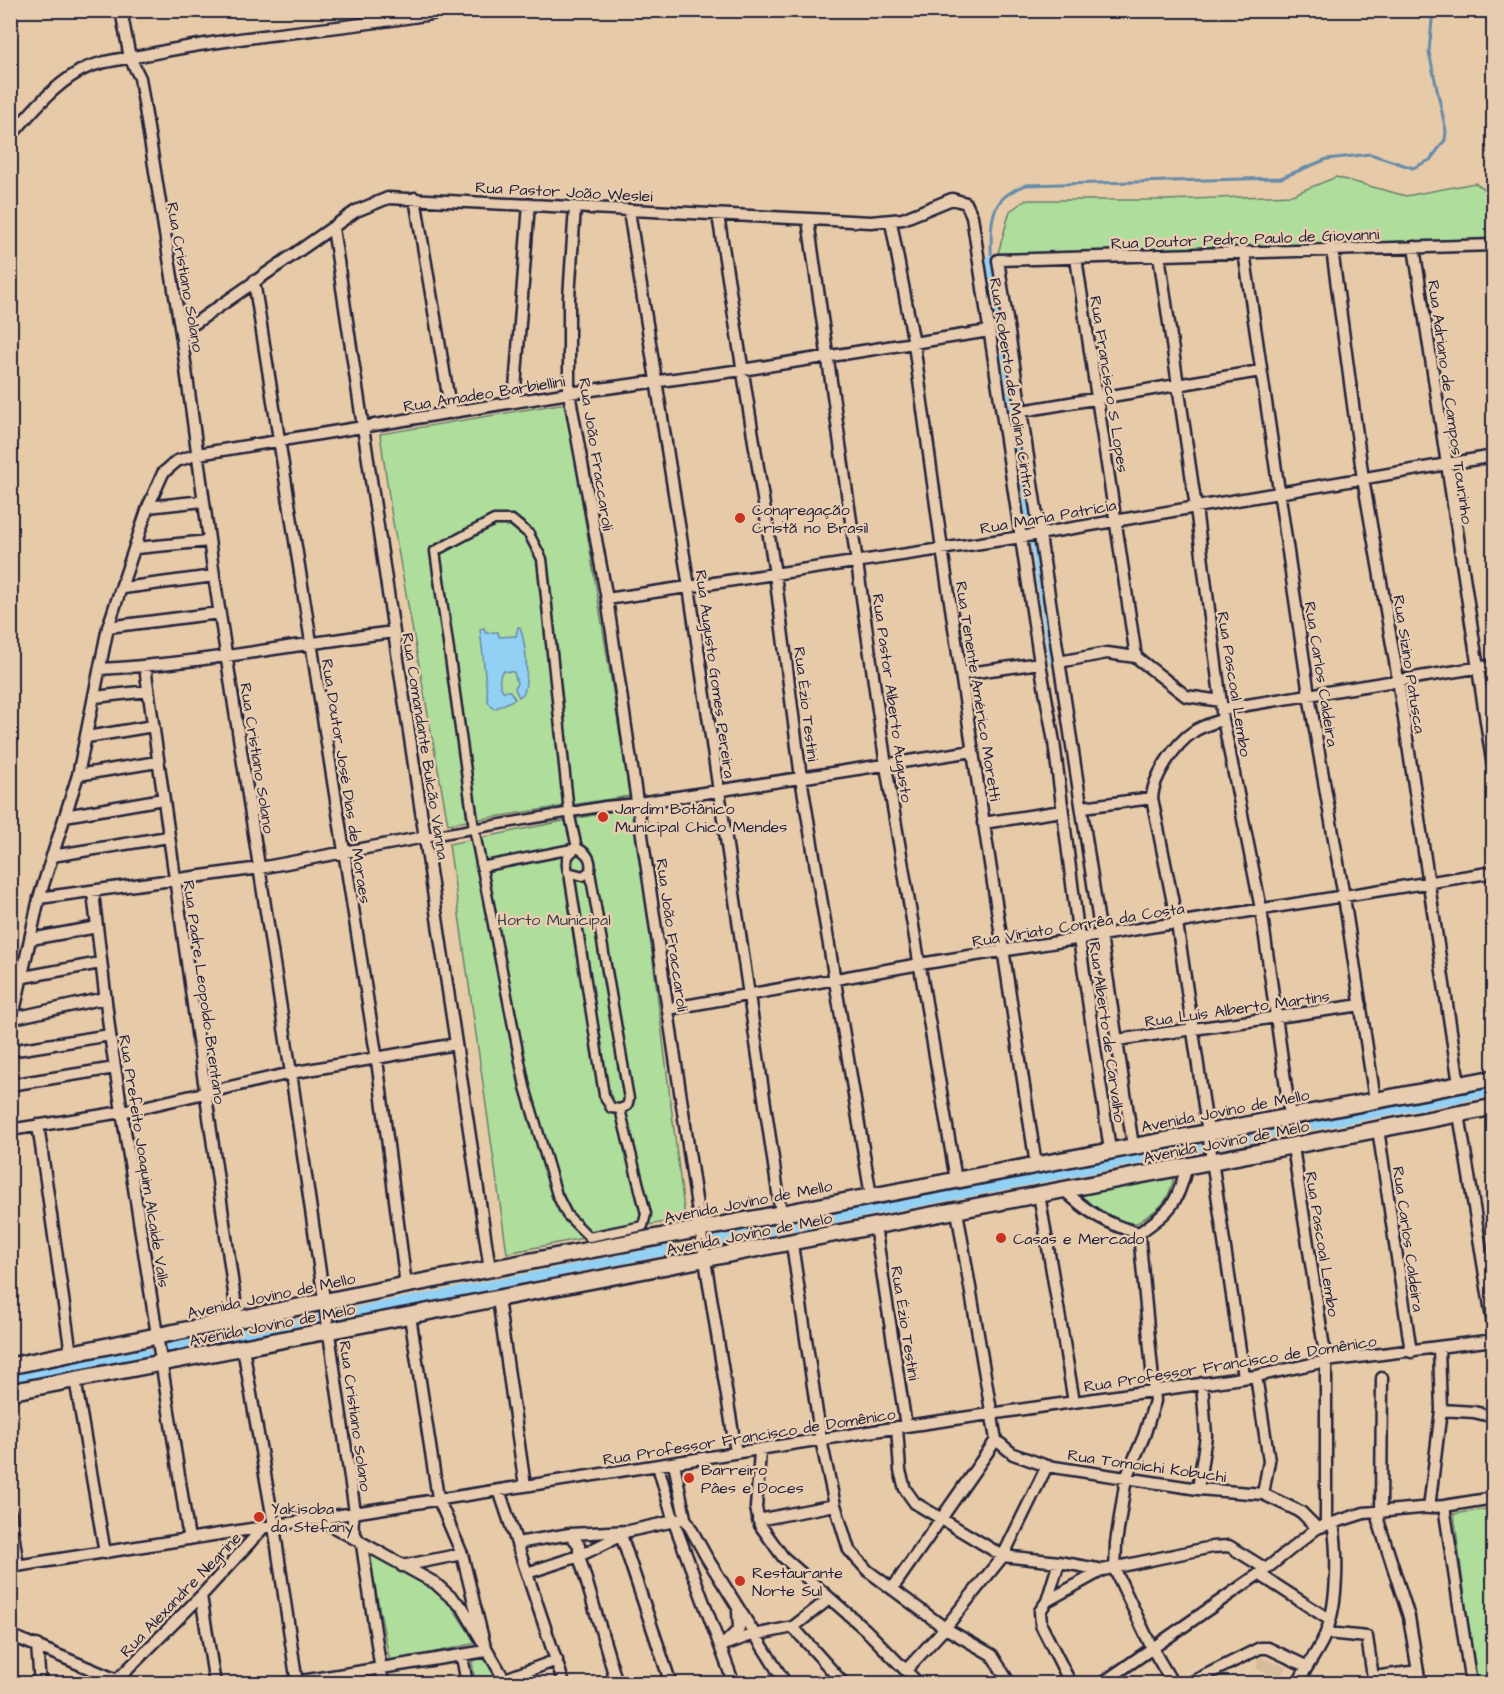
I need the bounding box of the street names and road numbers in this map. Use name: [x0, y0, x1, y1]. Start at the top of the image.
street label: Rua Pastor João Weslei: [475, 176, 654, 208]
street label: Rua Cristiano Solano: [161, 200, 209, 354]
street label: Rua Doutor Pedro Paulo de Giovanni: [1110, 223, 1380, 255]
street label: Rua Roberto de Molina Cintra: [984, 276, 1040, 498]
street label: Rua Adriano de Campos Tourinho: [1422, 279, 1478, 526]
street label: Rua Francisco S Lopes: [1084, 294, 1134, 474]
street label: Rua Amadeo Barbiellini: [402, 370, 567, 418]
street label: Rua João Fraccaroli: [573, 376, 619, 533]
street label: Rua Maria Patrícia: [978, 494, 1118, 540]
street label: Rua Augusto Gomes Pereira: [689, 569, 741, 780]
street label: Rua Tenente Américo Moretti: [950, 580, 1006, 803]
street label: Rua Pastor Alberto Augusto: [865, 592, 918, 804]
street label: Rua Sizino Patusca: [1387, 593, 1431, 735]
street label: Rua Carlos Caldeira: [1299, 600, 1343, 748]
street label: Rua Pascoal Lembo: [1212, 610, 1256, 758]
street label: Rua Comandante Bulcão Vianna: [396, 631, 454, 861]
street label: Rua Ézio Testini: [788, 646, 824, 763]
street label: Rua Doutor José Dias de Moraes: [316, 657, 376, 905]
street label: Rua Cristiano Solano: [234, 681, 280, 835]
street label: Rua João Fraccaroli: [650, 857, 694, 1014]
street label: Rua Padre Leopoldo Brentano: [177, 879, 231, 1105]
street label: Rua Viriato Corrêa da Costa: [970, 897, 1186, 953]
street label: Rua Alberto de Carvalho: [1083, 940, 1131, 1124]
street label: Rua Luís Alberto Martins: [1143, 985, 1331, 1033]
street label: Rua Prefeito Joaquim Alcaide Valls: [113, 1033, 175, 1289]
street label: Avenida Jovino de Mello: [1139, 1084, 1311, 1138]
street label: Avenida Jovino de Melo: [1141, 1115, 1311, 1169]
street label: Rua Carlos Caldeira: [1387, 1165, 1429, 1313]
street label: Rua Pascoal Lembo: [1300, 1170, 1344, 1318]
street label: Avenida Jovino de Mello: [662, 1175, 834, 1229]
street label: Avenida Jovino de Melo: [664, 1207, 834, 1261]
street label: Rua Ézio Testini: [885, 1265, 925, 1382]
street label: Avenida Jovino de Mello: [185, 1267, 357, 1325]
street label: Avenida Jovino de Melo: [187, 1298, 357, 1352]
street label: Rua Professor Francisco de Domênico: [1082, 1330, 1378, 1398]
street label: Rua Cristiano Solano: [334, 1339, 376, 1493]
street label: Rua Professor Francisco de Domênico: [601, 1403, 897, 1471]
street label: Rua Tomoichi Kobuchi: [1066, 1444, 1228, 1488]
street label: Rua Alexandre Negrine: [115, 1527, 247, 1663]

